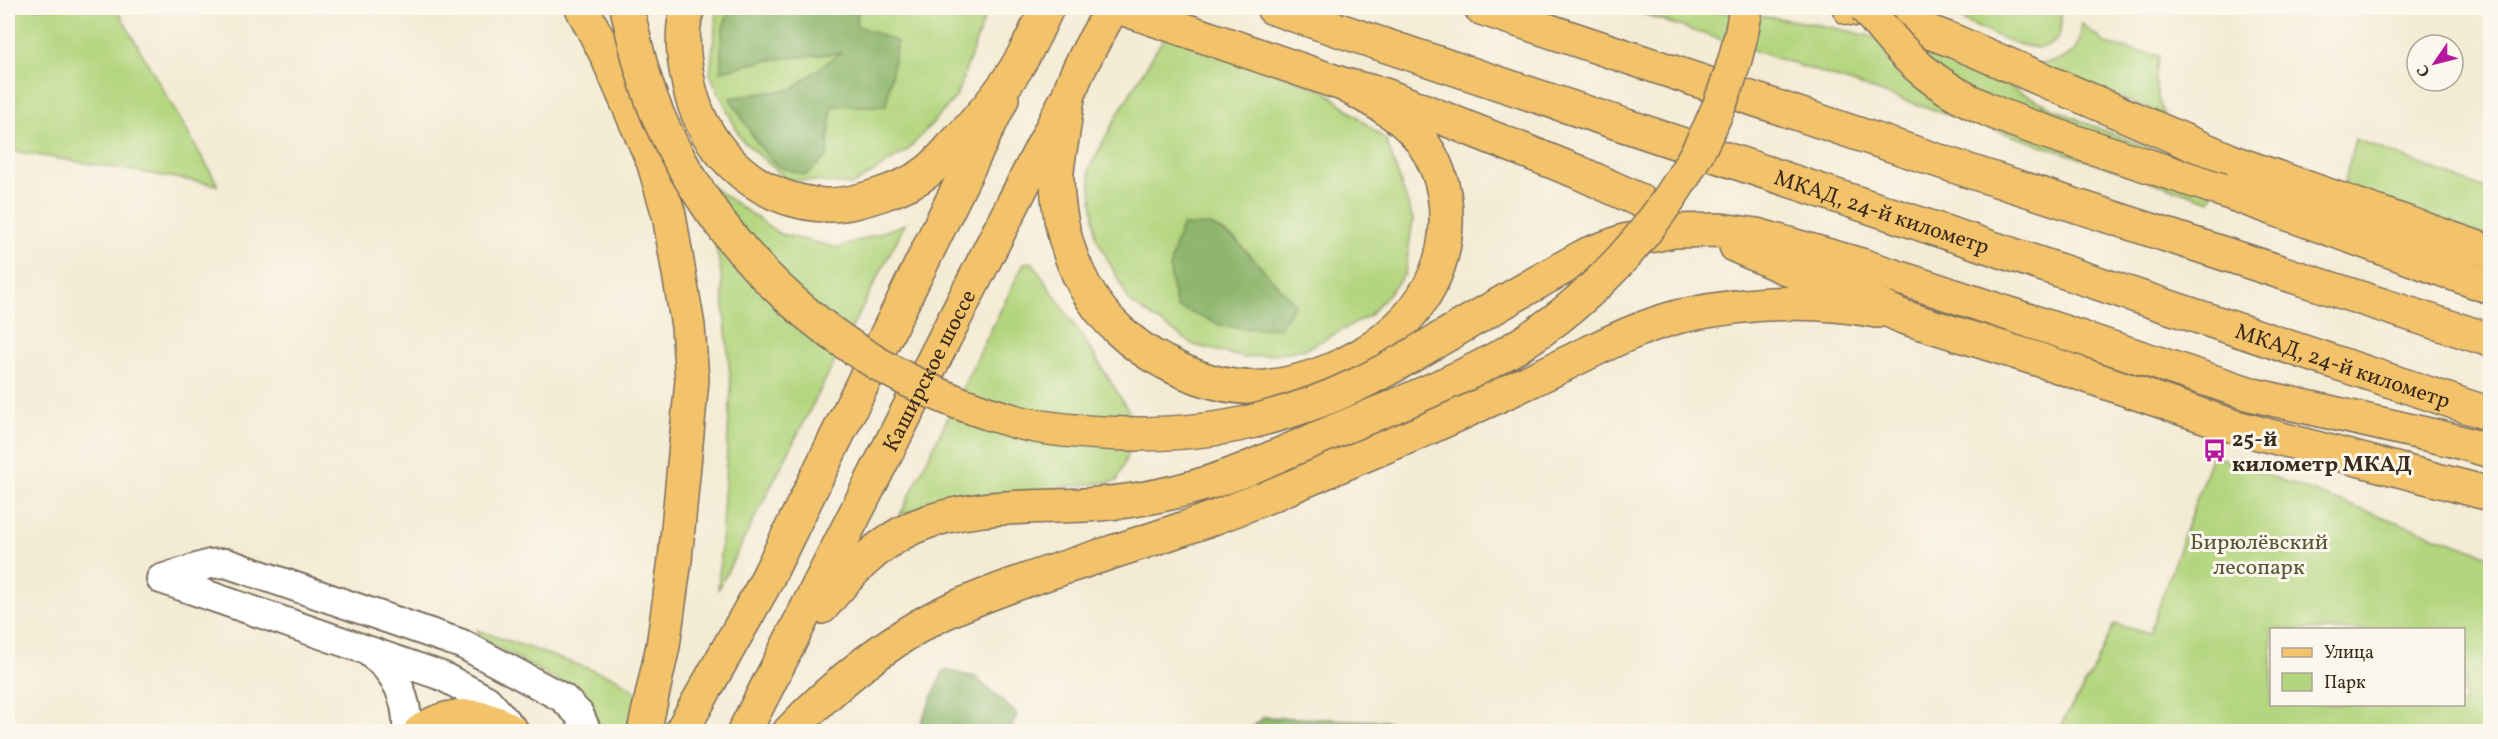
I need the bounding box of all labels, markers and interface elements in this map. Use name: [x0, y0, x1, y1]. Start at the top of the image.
north arrow: [2405, 33, 2465, 93]
text: С: [2412, 60, 2436, 81]
street label: МКАД, 24-й километр: [1770, 163, 1993, 264]
street label: Каширское шоссе: [876, 285, 985, 458]
street label: МКАД, 24-й километр: [2231, 317, 2454, 418]
place label: 25-й километр МКАД: [2232, 425, 2412, 481]
bus stop icon: 25-й километр МКАД: [2201, 438, 2227, 464]
park label: Бирюлёвский лесопарк: [2190, 528, 2328, 584]
legend: [2270, 628, 2465, 706]
text: Улица: [2324, 641, 2374, 666]
text: Парк: [2324, 671, 2366, 696]

